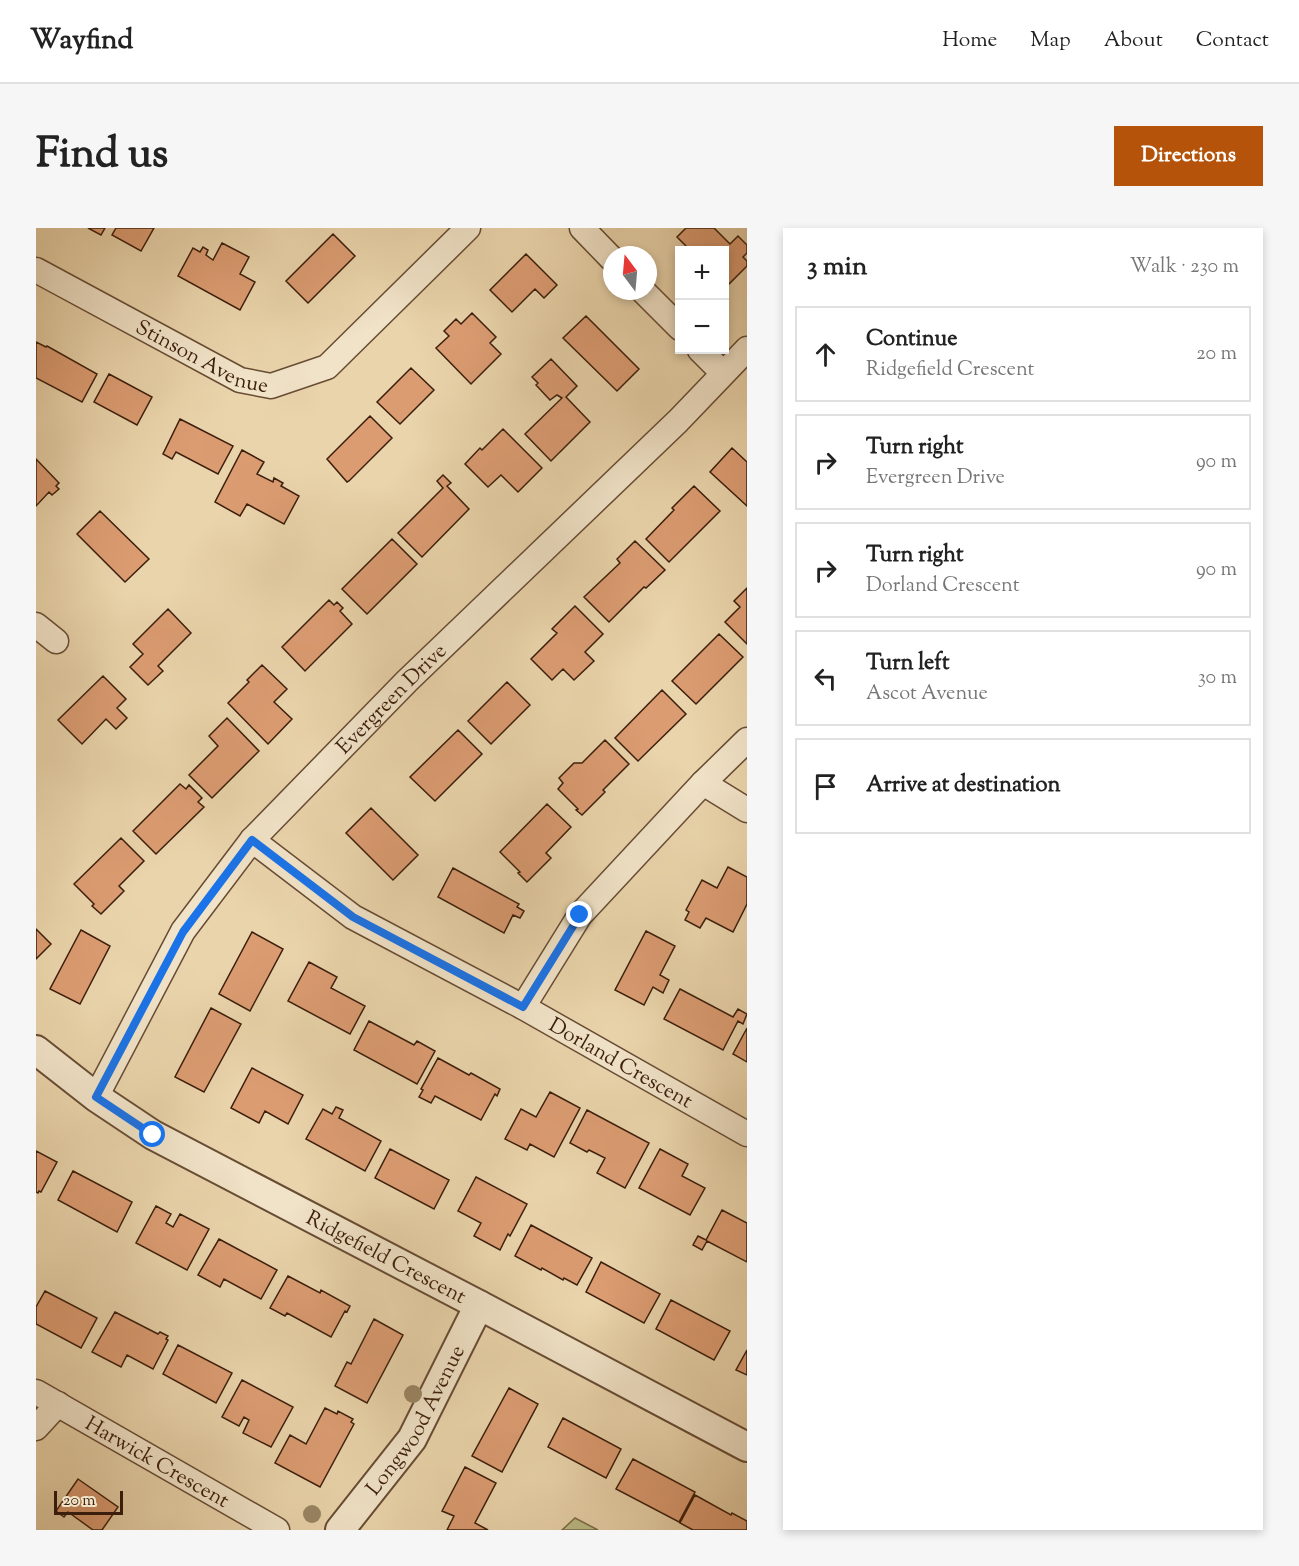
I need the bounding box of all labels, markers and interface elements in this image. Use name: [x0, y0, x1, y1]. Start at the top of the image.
text: Wayfind: [30, 21, 133, 61]
text: Home: [942, 26, 997, 56]
text: Map: [1030, 26, 1071, 56]
text: About: [1104, 26, 1163, 56]
text: Contact: [1196, 26, 1269, 56]
text: Find us: [36, 126, 168, 186]
button: Directions: [1114, 126, 1263, 186]
north arrow: [603, 246, 657, 300]
map controls: [675, 246, 729, 354]
button: +: [675, 246, 729, 300]
text: 3 min: [807, 249, 867, 286]
text: Walk · 230 m: [1130, 253, 1239, 282]
button: −: [675, 300, 729, 354]
street label: Stinson Avenue: [130, 313, 271, 402]
text: Continue: [866, 324, 957, 356]
icon: ahead: [809, 338, 842, 371]
text: 20 m: [1196, 340, 1237, 369]
text: Ridgefield Crescent: [866, 356, 1034, 385]
text: Turn right: [866, 432, 963, 464]
icon: right: [809, 446, 842, 479]
text: 90 m: [1196, 448, 1237, 477]
text: Evergreen Drive: [866, 464, 1005, 493]
text: Turn right: [866, 540, 963, 572]
icon: right: [809, 554, 842, 587]
text: 90 m: [1196, 556, 1237, 585]
text: Dorland Crescent: [866, 572, 1020, 601]
street label: Evergreen Drive: [330, 637, 454, 762]
text: Turn left: [866, 648, 949, 680]
icon: left: [809, 662, 842, 695]
text: 30 m: [1198, 664, 1237, 693]
text: Ascot Avenue: [866, 680, 988, 709]
icon: arrive: [809, 770, 842, 803]
text: Arrive at destination: [866, 770, 1061, 802]
route end: [566, 901, 592, 927]
street label: Dorland Crescent: [542, 1011, 698, 1117]
route start: [139, 1121, 165, 1147]
street label: Ridgefield Crescent: [300, 1204, 471, 1313]
street label: Longwood Avenue: [360, 1341, 474, 1503]
street label: Harwick Crescent: [79, 1410, 234, 1517]
scale bar: [54, 1488, 123, 1516]
text: 20 m: [63, 1490, 96, 1513]

